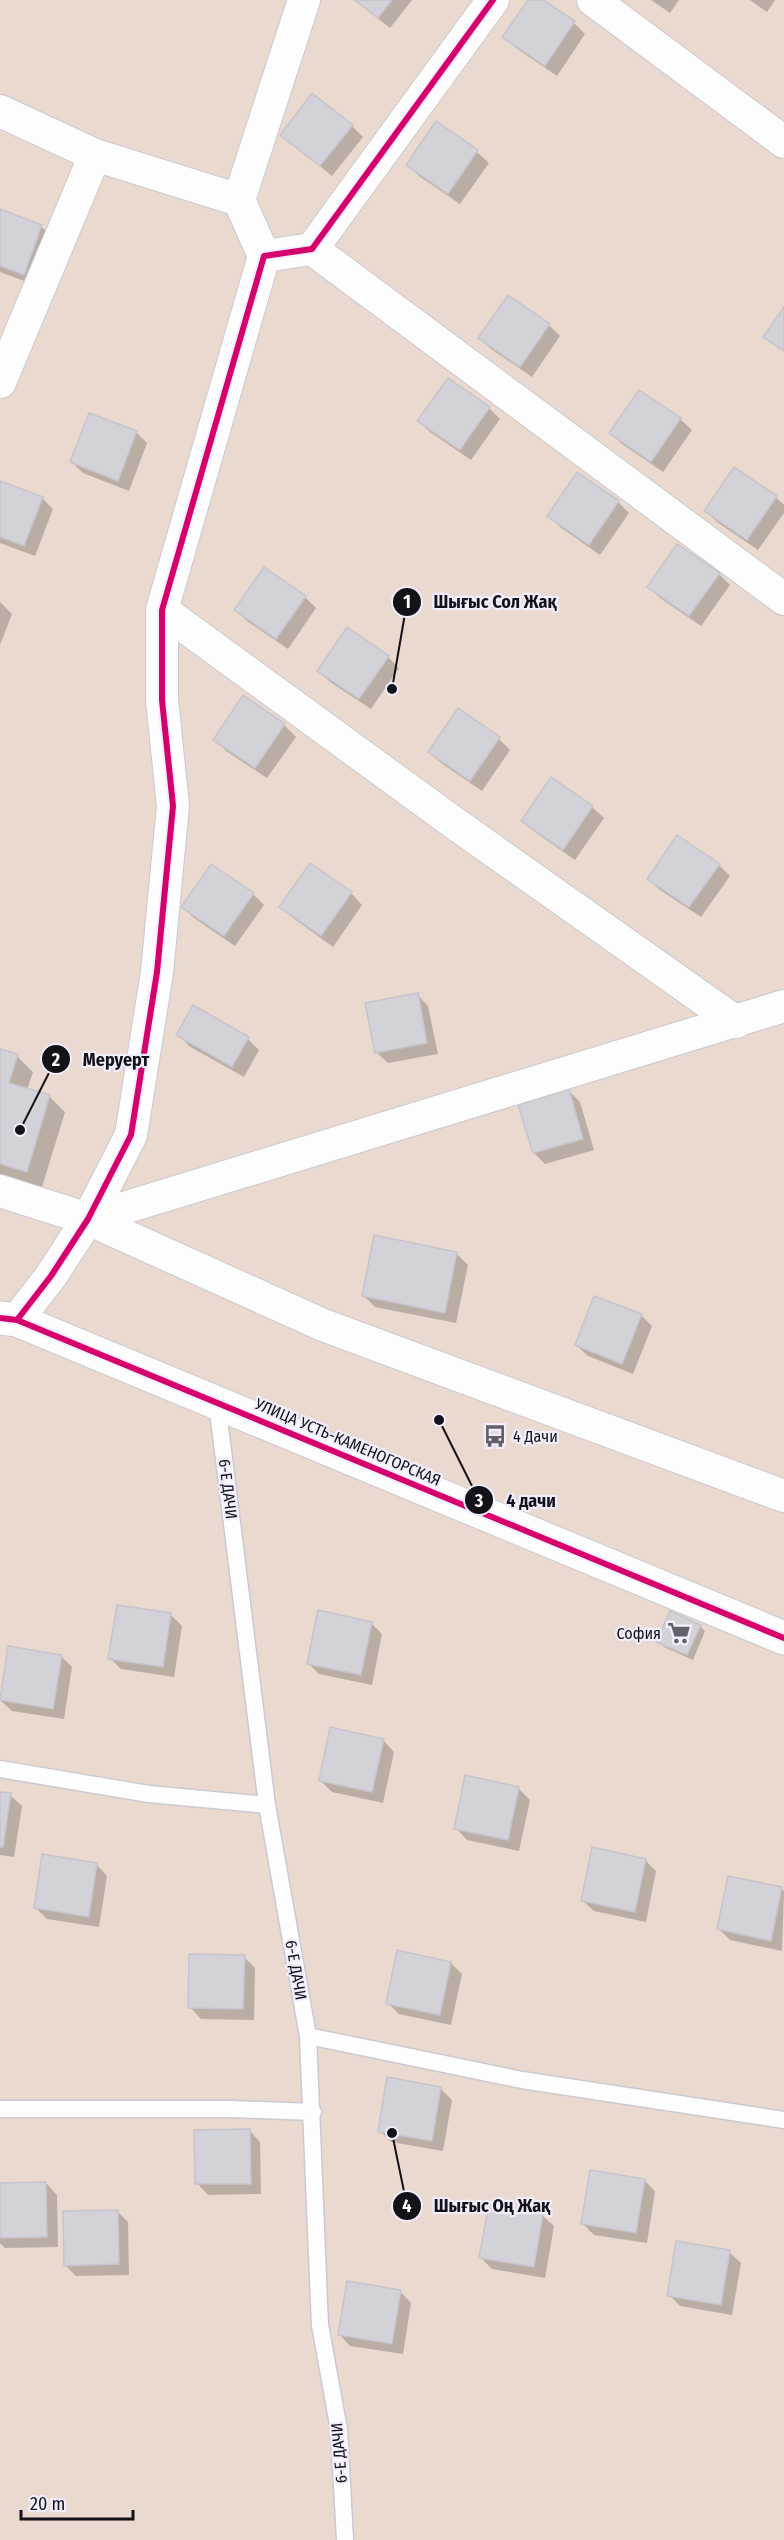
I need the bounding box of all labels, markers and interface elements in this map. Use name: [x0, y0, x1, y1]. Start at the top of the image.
callout: Шығыс Сол Жақ: [392, 584, 569, 620]
text: 1: [403, 591, 411, 613]
text: Шығыс Сол Жақ: [434, 591, 557, 613]
callout: Меруерт: [41, 1041, 161, 1077]
text: 2: [51, 1049, 60, 1071]
text: Меруерт: [83, 1049, 149, 1071]
street label: УЛИЦА УСТЬ-КАМЕНОГОРСКАЯ: [251, 1394, 444, 1490]
bus stop icon: 4 Дачи: [482, 1423, 508, 1449]
place label: 4 Дачи: [513, 1427, 558, 1446]
street label: 6-Е ДАЧИ: [215, 1458, 241, 1520]
callout: 4 дачи: [464, 1482, 568, 1518]
text: 3: [474, 1490, 484, 1512]
text: 4 дачи: [506, 1490, 556, 1512]
supermarket icon: София: [666, 1620, 692, 1646]
place label: София: [616, 1624, 661, 1643]
street label: 6-Е ДАЧИ: [281, 1939, 311, 2001]
callout: Шығыс Оң Жақ: [392, 2188, 562, 2224]
text: 4: [402, 2195, 412, 2217]
text: Шығыс Оң Жақ: [434, 2195, 551, 2217]
street label: 6-Е ДАЧИ: [327, 2422, 351, 2484]
scale bar: [21, 2483, 134, 2521]
text: 20 m: [30, 2493, 65, 2515]

